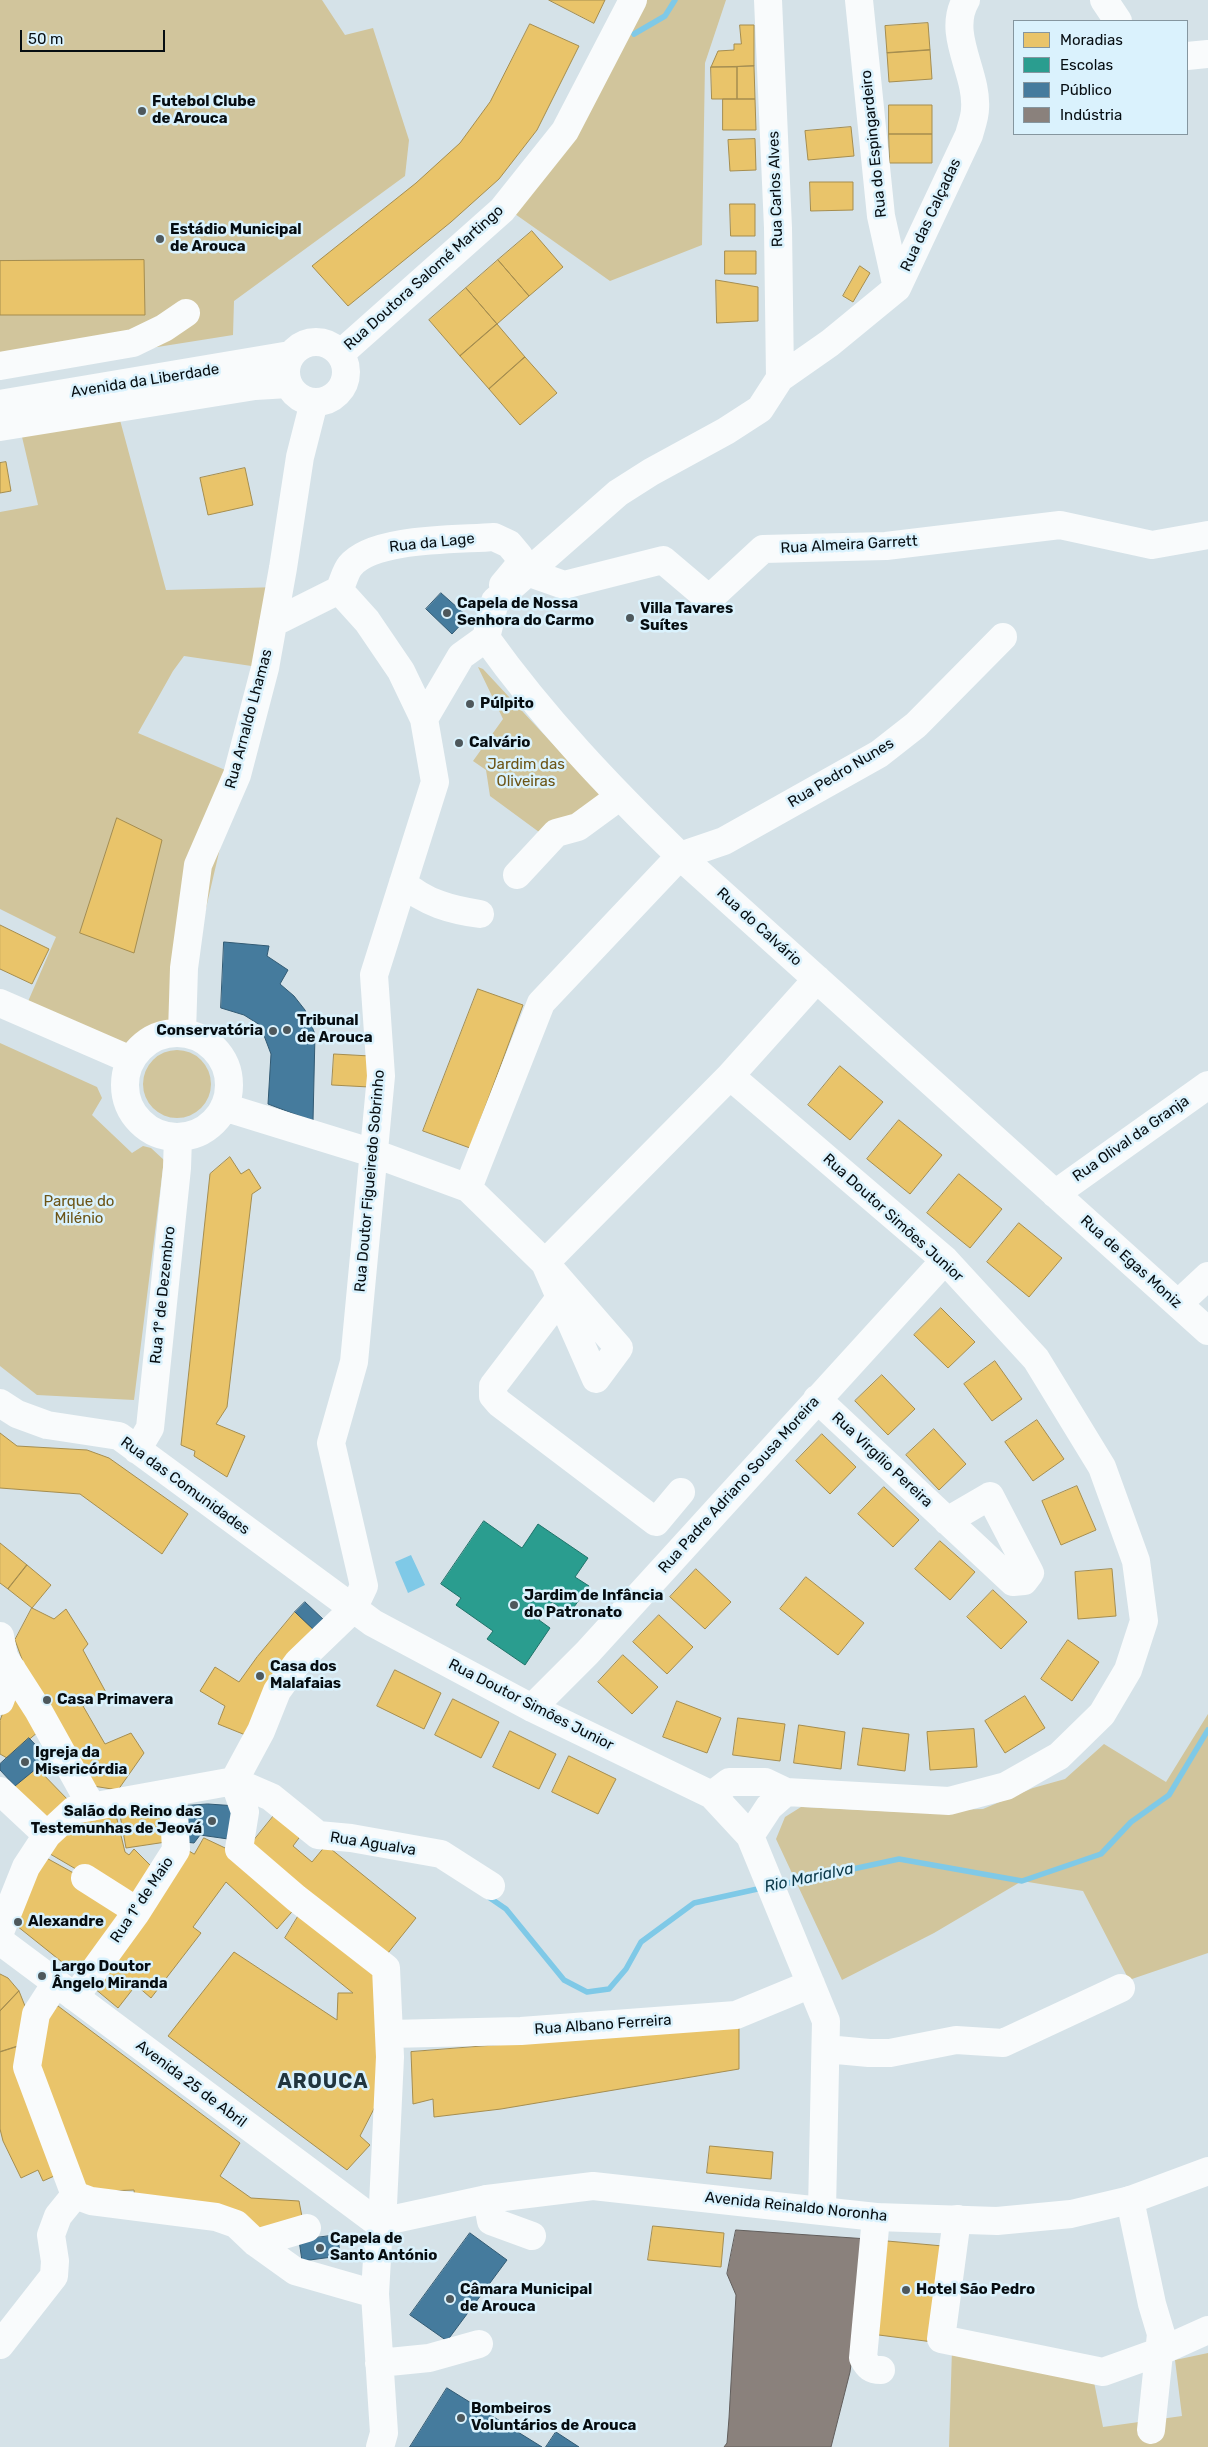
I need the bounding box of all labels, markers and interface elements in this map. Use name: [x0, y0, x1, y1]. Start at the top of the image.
scale bar: [22, 20, 168, 52]
legend: [1013, 20, 1188, 135]
text: 50 m: [28, 30, 63, 48]
text: Moradias: [1060, 31, 1123, 49]
text: Escolas: [1060, 56, 1113, 74]
street label: Rua do Espingardeiro: [857, 69, 891, 219]
text: Público: [1060, 81, 1112, 99]
place label: Futebol Clube de Arouca: [152, 93, 256, 128]
marker: Futebol Clube de Arouca: [136, 105, 148, 117]
text: Indústria: [1060, 106, 1122, 124]
street label: Rua Carlos Alves: [765, 131, 787, 247]
street label: Rua das Calçadas: [897, 156, 965, 274]
street label: Rua Doutora Salomé Martingo: [341, 202, 507, 354]
place label: Estádio Municipal de Arouca: [170, 221, 302, 256]
marker: Estádio Municipal de Arouca: [154, 233, 166, 245]
street label: Avenida da Liberdade: [70, 360, 220, 402]
street label: Rua da Lage: [388, 530, 476, 556]
street label: Rua Almeira Garrett: [780, 532, 918, 558]
place label: Capela de Nossa Senhora do Carmo: [457, 595, 594, 630]
place label: Villa Tavares Suítes: [640, 600, 733, 635]
marker: Capela de Nossa Senhora do Carmo: [441, 607, 453, 619]
marker: Villa Tavares Suítes: [624, 612, 636, 624]
street label: Rua Arnaldo Lhamas: [222, 647, 276, 791]
place label: Púlpito: [480, 695, 534, 713]
marker: Púlpito: [464, 698, 476, 710]
place label: Calvário: [469, 734, 530, 752]
street label: Rua Pedro Nunes: [785, 734, 897, 812]
marker: Calvário: [453, 737, 465, 749]
park label: Jardim das Oliveiras: [487, 756, 565, 791]
street label: Rua do Calvário: [713, 884, 805, 970]
place label: Tribunal de Arouca: [297, 1012, 373, 1047]
place label: Conservatória: [156, 1022, 263, 1040]
marker: Tribunal de Arouca: [281, 1024, 293, 1036]
marker: Conservatória: [267, 1025, 279, 1037]
street label: Rua Doutor Figueiredo Sobrinho: [351, 1069, 389, 1293]
street label: Rua Olival da Granja: [1069, 1092, 1193, 1186]
street label: Rua Doutor Simões Junior: [819, 1150, 967, 1286]
park label: Parque do Milénio: [44, 1193, 114, 1228]
street label: Rua de Egas Moniz: [1077, 1212, 1185, 1312]
street label: Rua 1º de Dezembro: [147, 1225, 179, 1365]
street label: Rua Padre Adriano Sousa Moreira: [655, 1393, 823, 1577]
street label: Rua Virgílio Pereira: [828, 1409, 936, 1511]
street label: Rua das Comunidades: [117, 1433, 253, 1539]
place label: Jardim de Infância do Patronato: [524, 1587, 663, 1622]
marker: Jardim de Infância do Patronato: [508, 1599, 520, 1611]
street label: Rua Doutor Simões Junior: [445, 1655, 617, 1755]
place label: Casa dos Malafaias: [270, 1658, 341, 1693]
marker: Casa dos Malafaias: [254, 1670, 266, 1682]
place label: Casa Primavera: [57, 1691, 173, 1709]
marker: Casa Primavera: [41, 1694, 53, 1706]
place label: Igreja da Misericórdia: [35, 1744, 127, 1779]
marker: Igreja da Misericórdia: [19, 1756, 31, 1768]
place label: Salão do Reino das Testemunhas de Jeová: [31, 1803, 202, 1838]
marker: Salão do Reino das Testemunhas de Jeová: [206, 1815, 218, 1827]
street label: Rua Agualva: [329, 1828, 417, 1860]
street label: Rua 1º de Maio: [107, 1854, 177, 1946]
water label: Rio Marialva: [762, 1859, 856, 1897]
place label: Alexandre: [28, 1913, 104, 1931]
marker: Alexandre: [12, 1916, 24, 1928]
place label: Largo Doutor Ângelo Miranda: [52, 1958, 168, 1993]
marker: Largo Doutor Ângelo Miranda: [36, 1970, 48, 1982]
street label: Rua Albano Ferreira: [534, 2011, 672, 2039]
street label: Avenida 25 de Abril: [132, 2037, 250, 2131]
district label: AROUCA: [277, 2070, 369, 2094]
street label: Avenida Reinaldo Noronha: [704, 2188, 888, 2226]
place label: Capela de Santo António: [330, 2230, 437, 2265]
marker: Capela de Santo António: [314, 2242, 326, 2254]
place label: Câmara Municipal de Arouca: [460, 2281, 592, 2316]
place label: Hotel São Pedro: [916, 2281, 1035, 2299]
marker: Hotel São Pedro: [900, 2284, 912, 2296]
marker: Câmara Municipal de Arouca: [444, 2293, 456, 2305]
place label: Bombeiros Voluntários de Arouca: [471, 2400, 636, 2435]
marker: Bombeiros Voluntários de Arouca: [455, 2412, 467, 2424]

